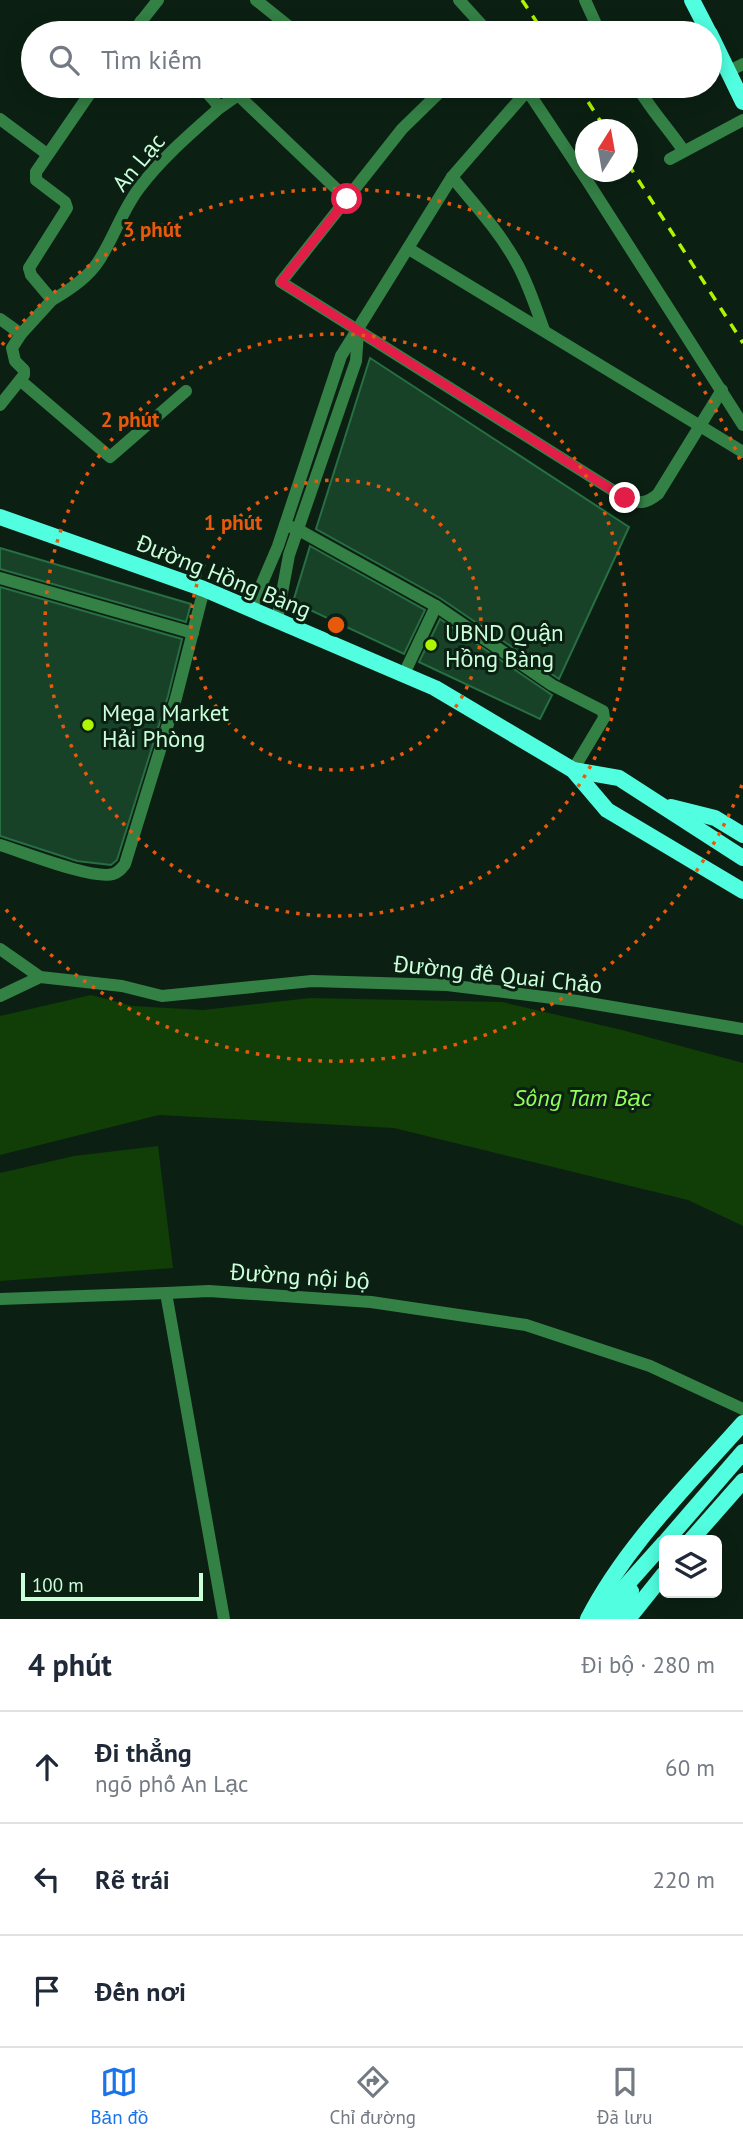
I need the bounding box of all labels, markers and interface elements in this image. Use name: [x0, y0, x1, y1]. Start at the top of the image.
search box: [21, 21, 722, 98]
icon: search: [45, 41, 83, 79]
text: Tìm kiếm: [101, 43, 202, 76]
north arrow: [575, 119, 638, 182]
street label: An Lạc: [105, 127, 171, 197]
route start: [331, 183, 362, 214]
text: 3 phút: [123, 216, 182, 243]
text: 2 phút: [101, 406, 160, 433]
route end: [609, 482, 640, 513]
text: 1 phút: [204, 509, 263, 536]
street label: Đường Hồng Bàng: [132, 527, 316, 624]
centre of rings: [324, 613, 348, 637]
place label: UBND Quận Hồng Bàng: [445, 618, 564, 673]
marker: UBND Quận Hồng Bàng: [423, 637, 439, 653]
place label: Mega Market Hải Phòng: [102, 698, 229, 753]
marker: Mega Market Hải Phòng: [80, 717, 96, 733]
street label: Đường đê Quai Chảo: [391, 949, 604, 999]
water label: Sông Tam Bạc: [513, 1082, 652, 1113]
street label: Đường nội bộ: [228, 1257, 371, 1295]
map controls: [659, 1535, 722, 1598]
button: layers: [659, 1535, 722, 1598]
scale bar: [21, 1570, 203, 1602]
text: 100 m: [32, 1573, 84, 1597]
text: 4 phút: [28, 1645, 112, 1684]
text: Đi bộ · 280 m: [582, 1650, 715, 1679]
text: Đi thẳng: [95, 1736, 192, 1769]
icon: ahead: [28, 1748, 66, 1786]
text: 60 m: [665, 1753, 715, 1782]
text: ngõ phố An Lạc: [95, 1769, 248, 1798]
icon: left: [28, 1860, 66, 1898]
text: Rẽ trái: [95, 1863, 170, 1896]
text: 220 m: [653, 1865, 715, 1894]
icon: arrive: [28, 1972, 66, 2010]
text: Đến nơi: [95, 1975, 186, 2008]
tab: Bản đồ: [90, 2063, 148, 2129]
tab: Chỉ đường: [329, 2063, 416, 2129]
tab: Đã lưu: [597, 2063, 652, 2129]

